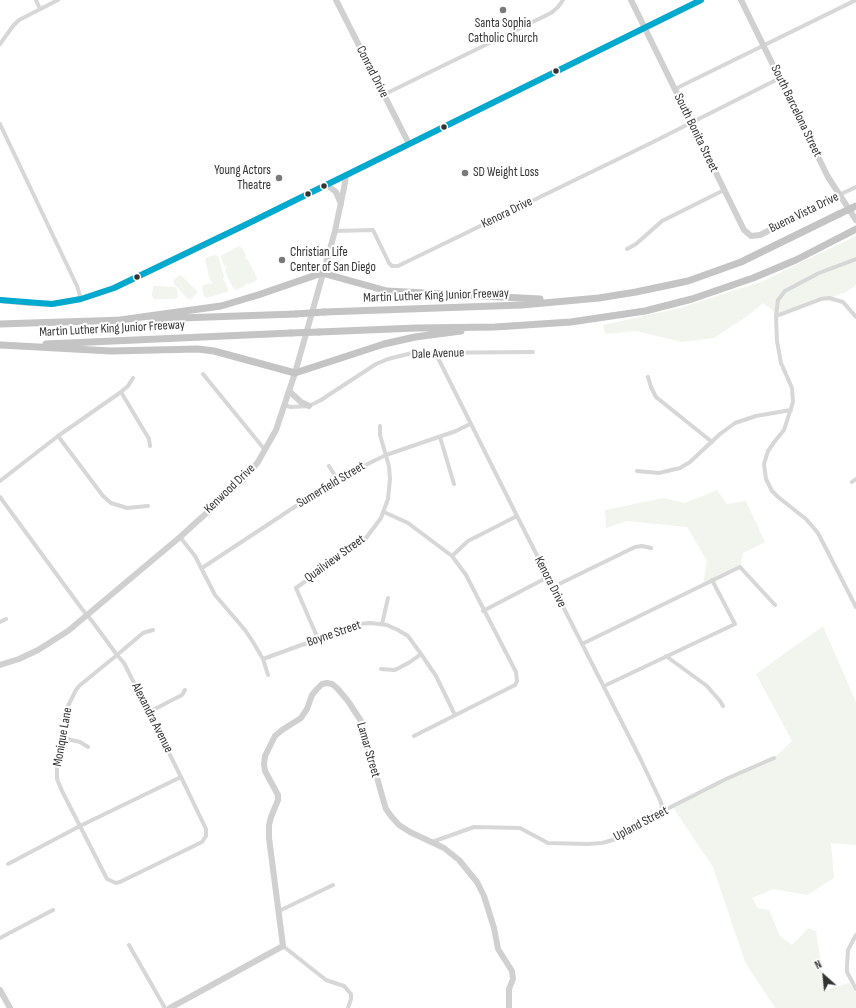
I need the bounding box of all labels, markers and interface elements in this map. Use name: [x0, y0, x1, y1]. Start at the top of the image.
marker: Santa Sophia Catholic Church: [498, 5, 508, 15]
place label: Santa Sophia Catholic Church: [468, 16, 538, 47]
street label: Conrad Drive: [352, 44, 392, 100]
street label: South Barcelona Street: [767, 62, 825, 160]
unlabelled marker: [551, 66, 561, 76]
street label: South Bonita Street: [670, 91, 722, 175]
unlabelled marker: [439, 122, 449, 132]
place label: Young Actors Theatre: [214, 163, 271, 194]
place label: SD Weight Loss: [473, 165, 539, 181]
marker: SD Weight Loss: [460, 168, 470, 178]
marker: Young Actors Theatre: [274, 173, 284, 183]
unlabelled marker: [319, 181, 329, 191]
unlabelled marker: [303, 189, 313, 199]
street label: Buena Vista Drive: [767, 189, 841, 237]
street label: Kenora Drive: [479, 194, 535, 232]
place label: Christian Life Center of San Diego: [290, 245, 376, 276]
marker: Christian Life Center of San Diego: [277, 255, 287, 265]
unlabelled marker: [132, 272, 142, 282]
street label: Martin Luther King Junior Freeway: [363, 286, 509, 306]
street label: Martin Luther King Junior Freeway: [39, 317, 185, 341]
street label: Dale Avenue: [411, 345, 465, 363]
street label: Sumerfield Street: [294, 459, 368, 511]
street label: Kenwood Drive: [201, 461, 259, 517]
street label: Quailview Street: [302, 532, 368, 586]
street label: Kenora Drive: [531, 554, 569, 610]
street label: Boyne Street: [305, 617, 363, 651]
street label: Alexandra Avenue: [128, 680, 176, 756]
street label: Monique Lane: [50, 706, 76, 768]
street label: Lamar Street: [353, 721, 383, 779]
street label: Upland Street: [611, 803, 671, 845]
north arrow: [804, 956, 844, 996]
text: N: [813, 958, 824, 972]

